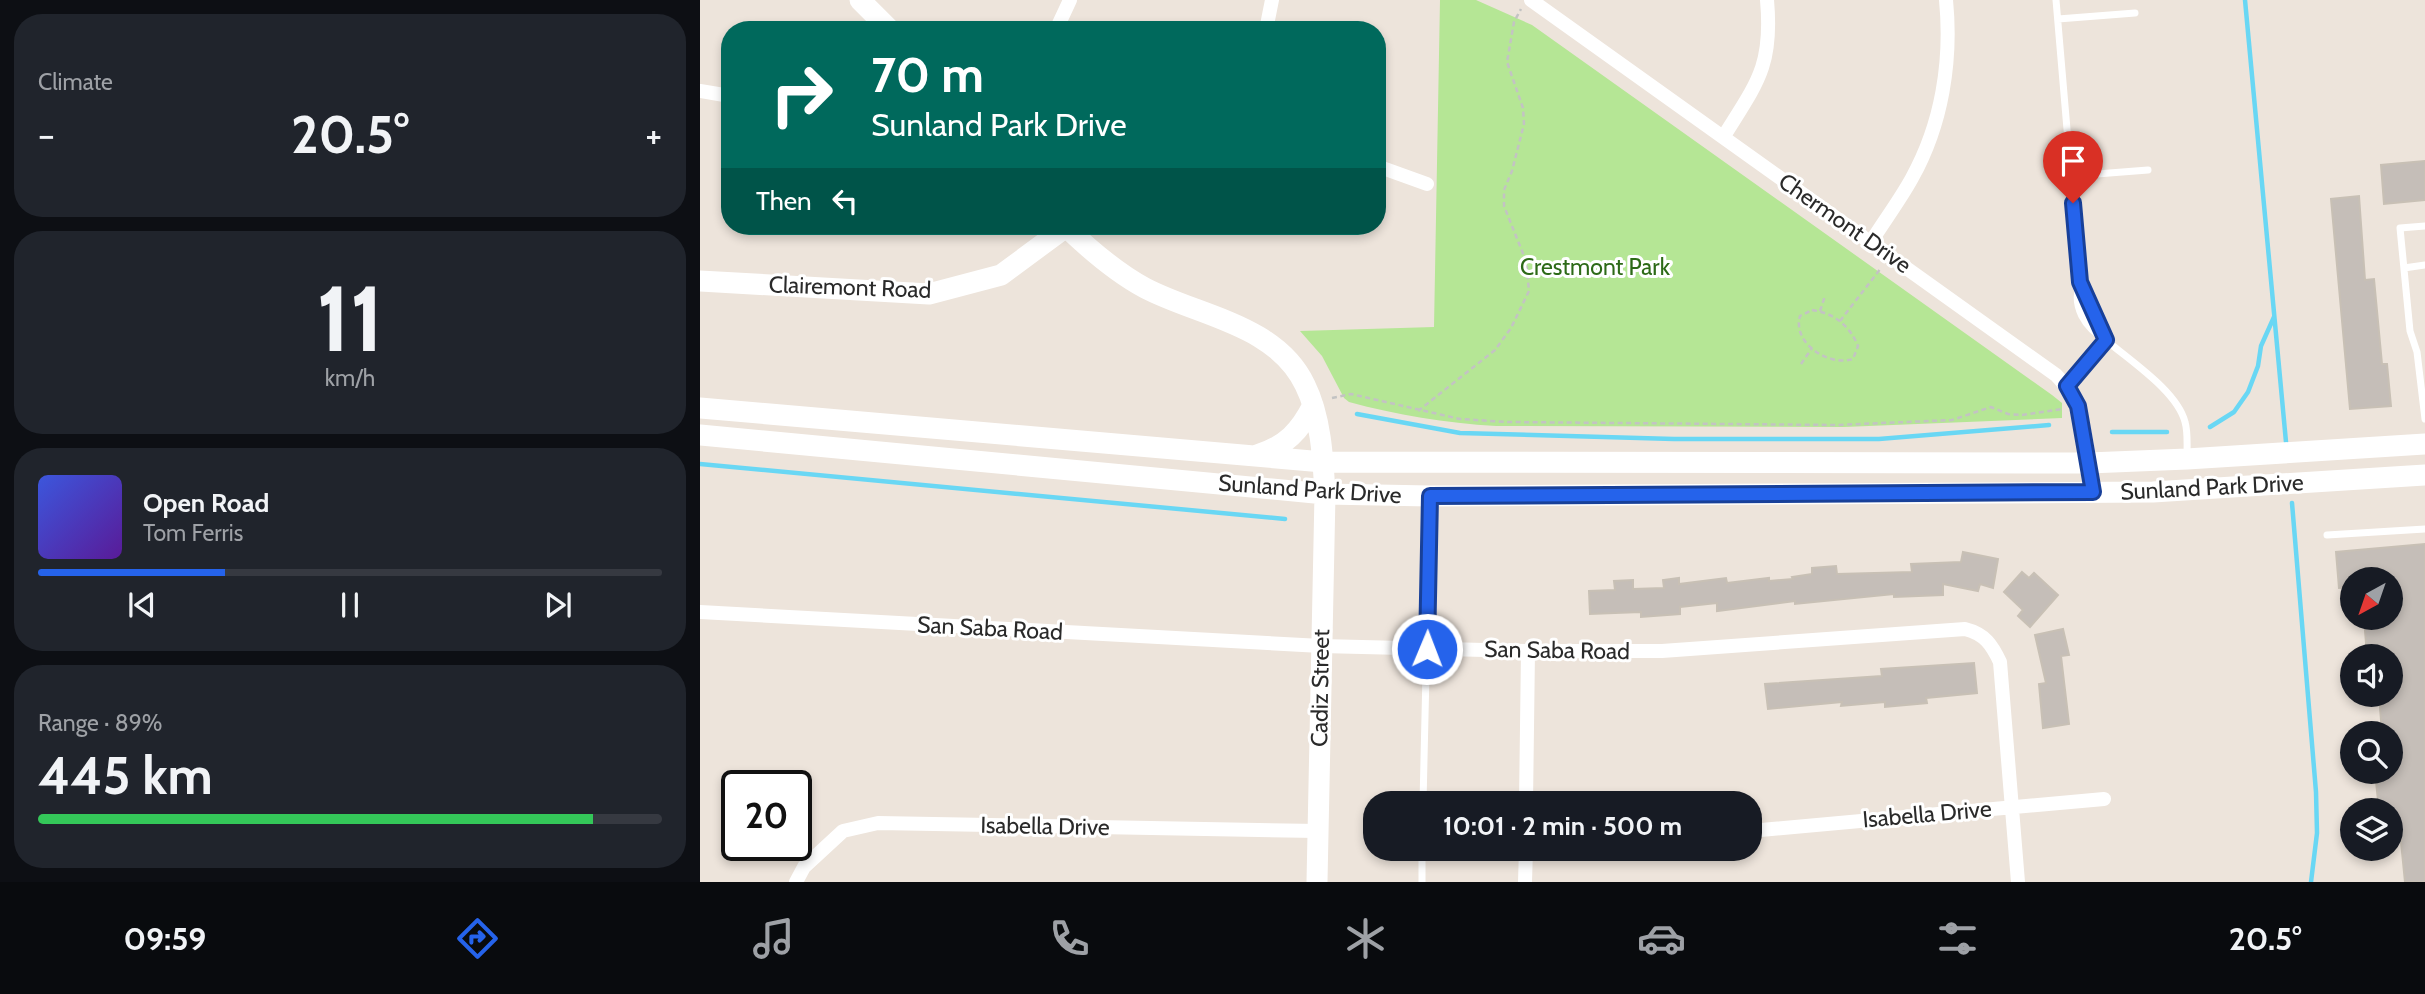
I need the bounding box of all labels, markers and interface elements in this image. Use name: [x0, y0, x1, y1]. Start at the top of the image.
text: 70 m: [871, 45, 984, 104]
icon: right: [756, 49, 847, 140]
text: Climate: [38, 68, 113, 96]
text: 20.5°: [291, 103, 409, 166]
text: Sunland Park Drive: [871, 105, 1127, 144]
text: −: [38, 111, 55, 158]
text: +: [645, 111, 662, 158]
pin: [2043, 131, 2103, 203]
icon: arrive: [2054, 142, 2092, 180]
street label: Chermont Drive: [1773, 167, 1917, 279]
icon: left: [826, 182, 864, 220]
text: Then: [756, 185, 812, 217]
park label: Crestmont Park: [1520, 253, 1671, 281]
text: 11: [316, 263, 384, 374]
street label: Clairemont Road: [768, 270, 932, 304]
text: km/h: [325, 364, 375, 392]
street label: Sunland Park Drive: [2120, 468, 2305, 506]
street label: Sunland Park Drive: [1217, 469, 1403, 509]
text: Open Road: [143, 487, 269, 519]
text: Tom Ferris: [143, 519, 243, 547]
north arrow: [2340, 567, 2403, 630]
map controls: [2340, 567, 2403, 861]
icon: previous: [123, 586, 161, 624]
icon: pause: [331, 586, 369, 624]
icon: next: [539, 586, 577, 624]
street label: San Saba Road: [916, 610, 1064, 646]
position arrow: [1390, 612, 1464, 686]
street label: Cadiz Street: [1305, 629, 1335, 747]
street label: San Saba Road: [1484, 635, 1630, 665]
button: sound: [2340, 644, 2403, 707]
text: Range · 89%: [38, 709, 162, 737]
button: search: [2340, 721, 2403, 784]
text: 445 km: [38, 744, 213, 807]
speed limit sign: 20: [721, 770, 812, 861]
street label: Isabella Drive: [1861, 794, 1993, 834]
button: layers: [2340, 798, 2403, 861]
text: 10:01 · 2 min · 500 m: [1443, 810, 1682, 842]
street label: Isabella Drive: [980, 811, 1110, 841]
icon: directions: [453, 914, 502, 963]
icon: music: [749, 914, 798, 963]
icon: phone: [1045, 914, 1094, 963]
icon: climate: [1341, 914, 1390, 963]
icon: car: [1637, 914, 1686, 963]
icon: filters: [1933, 914, 1982, 963]
text: 09:59: [123, 919, 206, 958]
text: 20.5°: [2229, 919, 2301, 958]

